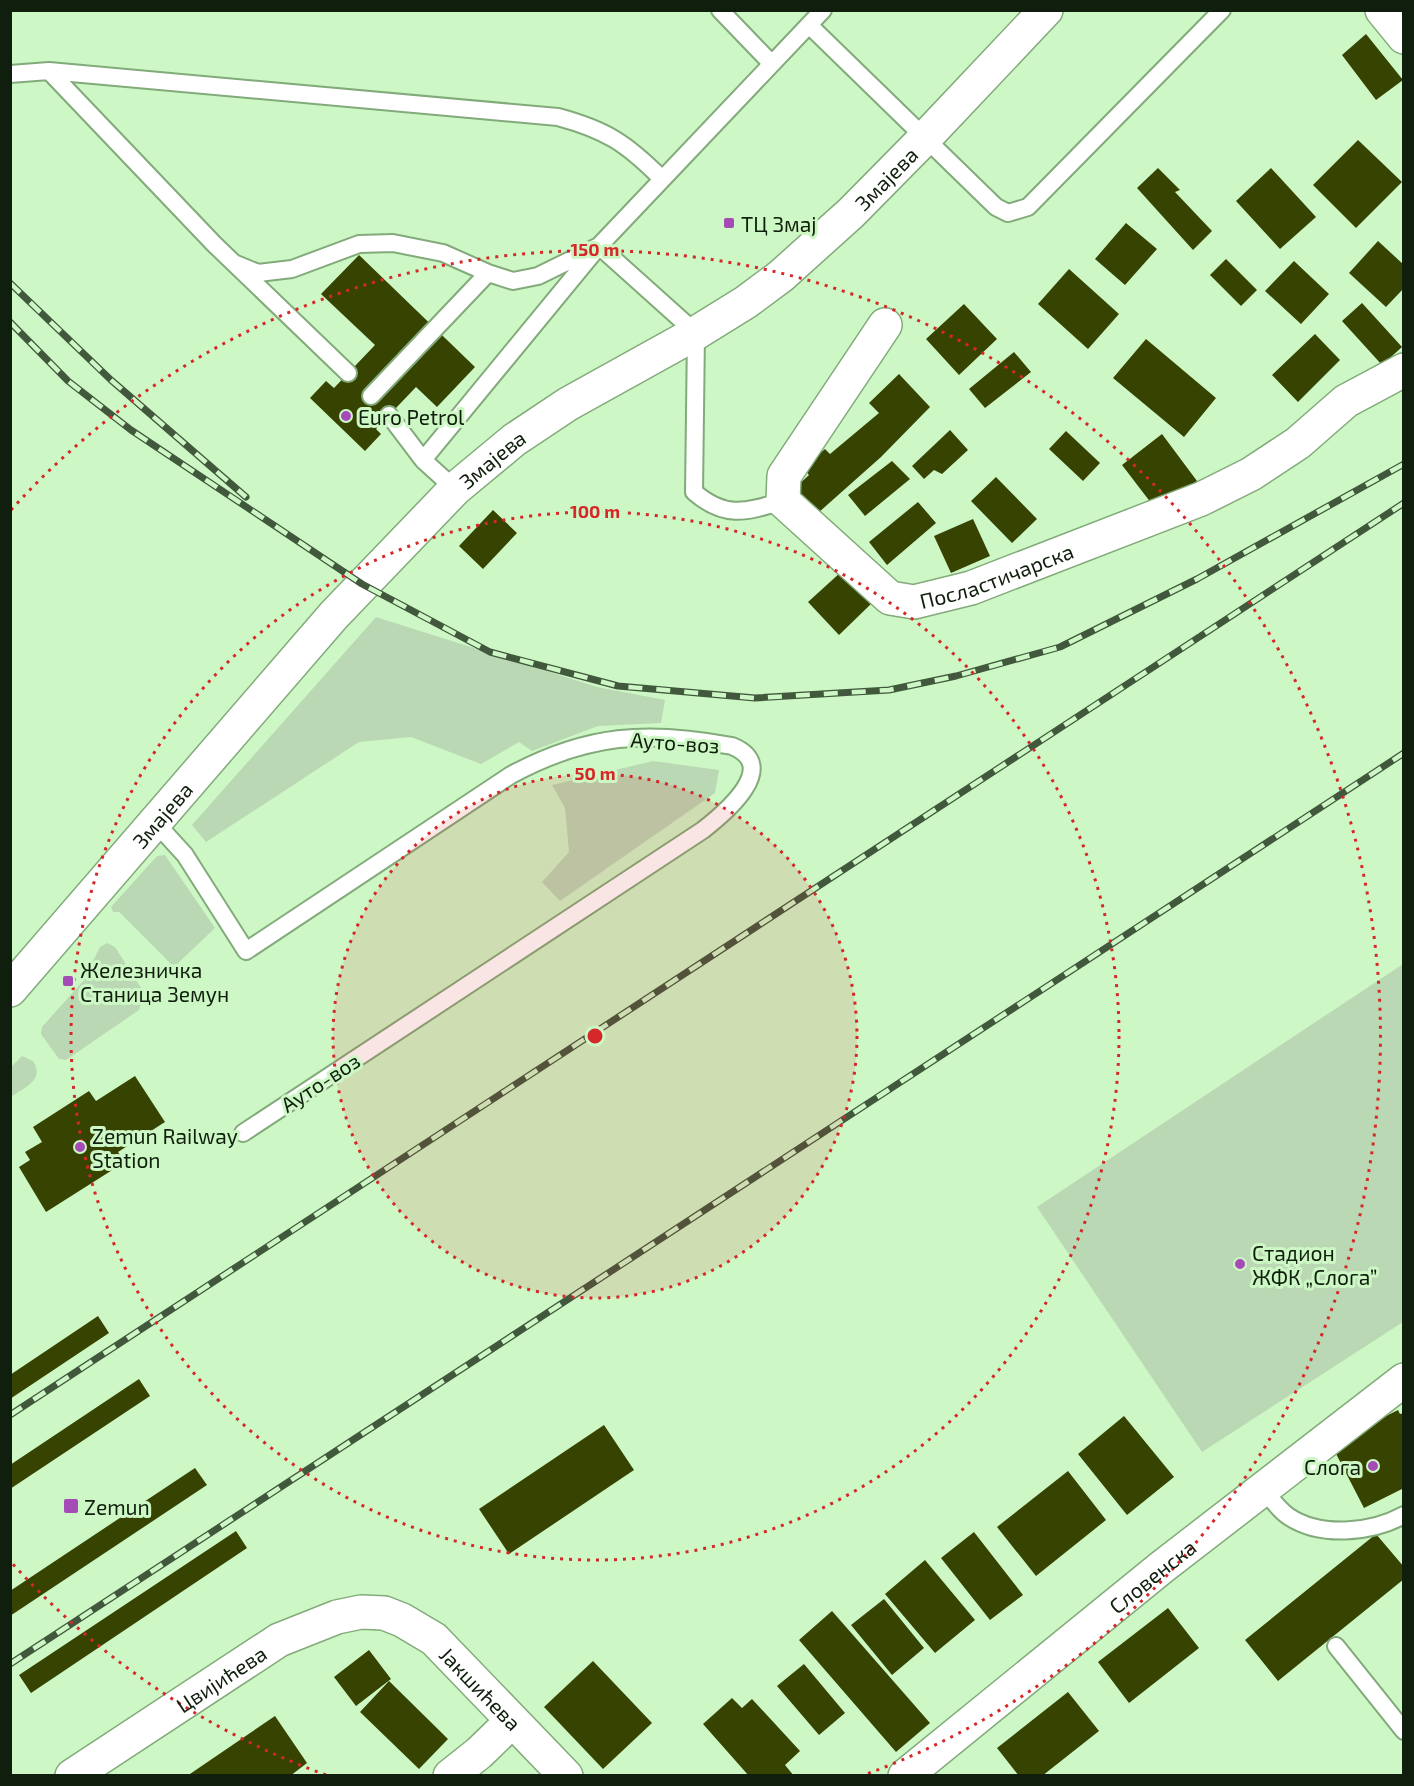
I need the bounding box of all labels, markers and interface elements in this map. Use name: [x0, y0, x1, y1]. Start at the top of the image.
street label: Змајева: [849, 141, 922, 215]
place label: ТЦ Змај: [741, 211, 817, 237]
marker: ТЦ Змај: [722, 216, 736, 230]
text: 150 m: [571, 238, 619, 260]
place label: Euro Petrol: [358, 404, 465, 429]
marker: Euro Petrol: [339, 409, 353, 423]
street label: Змајева: [453, 424, 530, 493]
text: 100 m: [570, 500, 620, 522]
street label: Посластичарска: [917, 537, 1077, 613]
street label: Ауто-воз: [630, 726, 720, 759]
text: 50 m: [574, 762, 616, 784]
street label: Змајева: [126, 776, 197, 852]
place label: Железничка Станица Земун: [80, 957, 229, 1007]
marker: Железничка Станица Земун: [61, 974, 75, 988]
centre of rings: [585, 1026, 605, 1046]
street label: Ауто-воз: [276, 1047, 365, 1118]
place label: Zemun Railway Station: [92, 1123, 238, 1172]
marker: Zemun Railway Station: [73, 1140, 87, 1154]
place label: Стадион ЖФК „Слога”: [1252, 1240, 1378, 1289]
marker: Стадион ЖФК „Слога”: [1233, 1257, 1247, 1271]
place label: Слога: [1304, 1454, 1361, 1479]
marker: Слога: [1366, 1459, 1380, 1473]
place label: Zemun: [84, 1494, 150, 1519]
marker: Zemun: [62, 1497, 80, 1515]
street label: Словенска: [1103, 1533, 1200, 1618]
street label: Цвијићева: [171, 1640, 271, 1717]
street label: Јакшићева: [435, 1641, 527, 1735]

